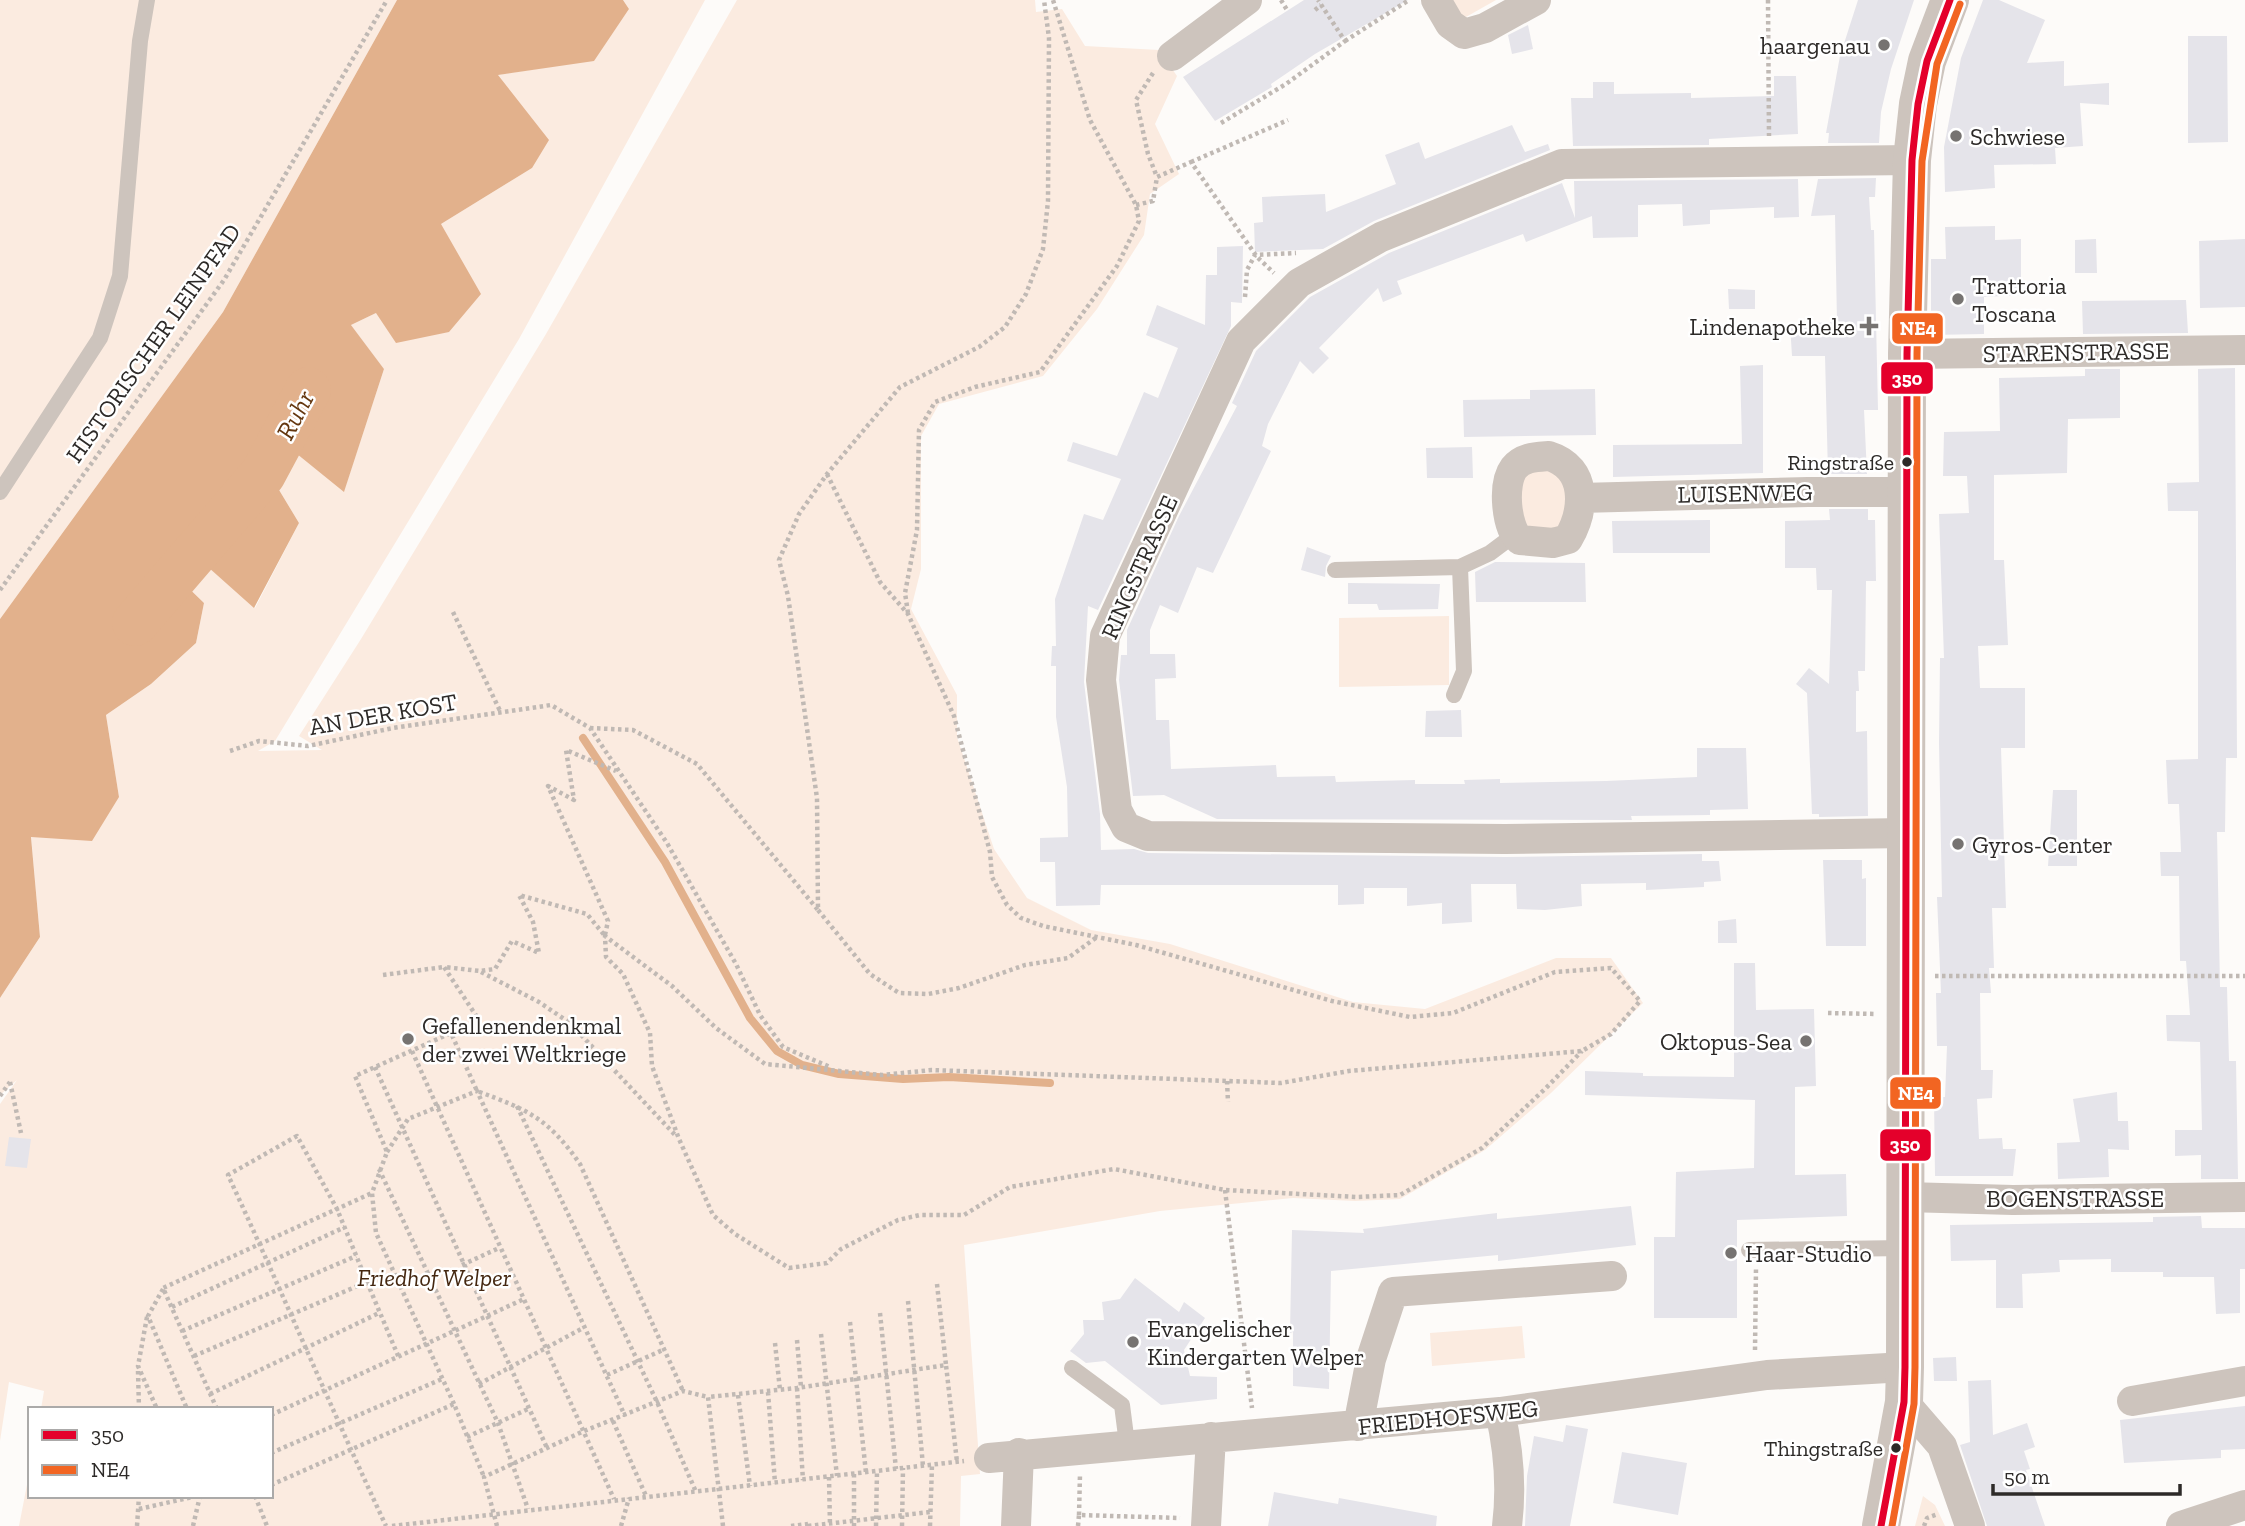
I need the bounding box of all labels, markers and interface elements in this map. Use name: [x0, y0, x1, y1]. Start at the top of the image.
place label: haargenau: [1760, 31, 1871, 60]
marker: haargenau: [1876, 37, 1892, 53]
place label: Schwiese: [1970, 122, 2065, 151]
marker: Schwiese: [1948, 128, 1964, 144]
street label: HISTORISCHER LEINPFAD: [59, 218, 247, 468]
place label: Trattoria Toscana: [1972, 271, 2067, 328]
marker: Trattoria Toscana: [1950, 291, 1966, 307]
place label: Lindenapotheke: [1689, 312, 1855, 341]
line badge: NE4: [1891, 312, 1944, 345]
text: NE4: [1900, 317, 1936, 340]
marker: Lindenapotheke: [1861, 318, 1877, 334]
street label: STARENSTRASSE: [1983, 336, 2169, 368]
line badge: 350: [1880, 361, 1934, 395]
text: 350: [1892, 367, 1923, 390]
water label: Ruhr: [269, 385, 321, 445]
place label: Ringstraße: [1787, 449, 1894, 476]
marker: Ringstraße: [1900, 455, 1914, 469]
street label: LUISENWEG: [1677, 477, 1813, 509]
street label: RINGSTRASSE: [1094, 491, 1184, 643]
street label: AN DER KOST: [307, 687, 459, 741]
place label: Gyros-Center: [1972, 830, 2113, 859]
marker: Gyros-Center: [1950, 836, 1966, 852]
place label: Gefallenendenkmal der zwei Weltkriege: [422, 1011, 626, 1068]
place label: Oktopus-Sea: [1660, 1027, 1792, 1056]
marker: Gefallenendenkmal der zwei Weltkriege: [400, 1031, 416, 1047]
marker: Oktopus-Sea: [1798, 1033, 1814, 1049]
line badge: NE4: [1889, 1076, 1942, 1110]
text: NE4: [1898, 1082, 1934, 1105]
line badge: 350: [1879, 1128, 1932, 1162]
text: 350: [1890, 1133, 1921, 1156]
street label: BOGENSTRASSE: [1986, 1184, 2164, 1213]
place label: Haar-Studio: [1745, 1239, 1872, 1268]
marker: Haar-Studio: [1723, 1245, 1739, 1261]
park label: Friedhof Welper: [357, 1263, 512, 1292]
place label: Evangelischer Kindergarten Welper: [1147, 1314, 1364, 1371]
marker: Evangelischer Kindergarten Welper: [1125, 1334, 1141, 1350]
street label: FRIEDHOFSWEG: [1357, 1393, 1539, 1441]
legend: [28, 1407, 273, 1498]
text: 350: [91, 1422, 124, 1447]
place label: Thingstraße: [1764, 1435, 1883, 1462]
marker: Thingstraße: [1889, 1441, 1903, 1455]
scale bar: [1993, 1452, 2180, 1496]
text: NE4: [91, 1457, 130, 1482]
text: 50 m: [2004, 1464, 2050, 1489]

